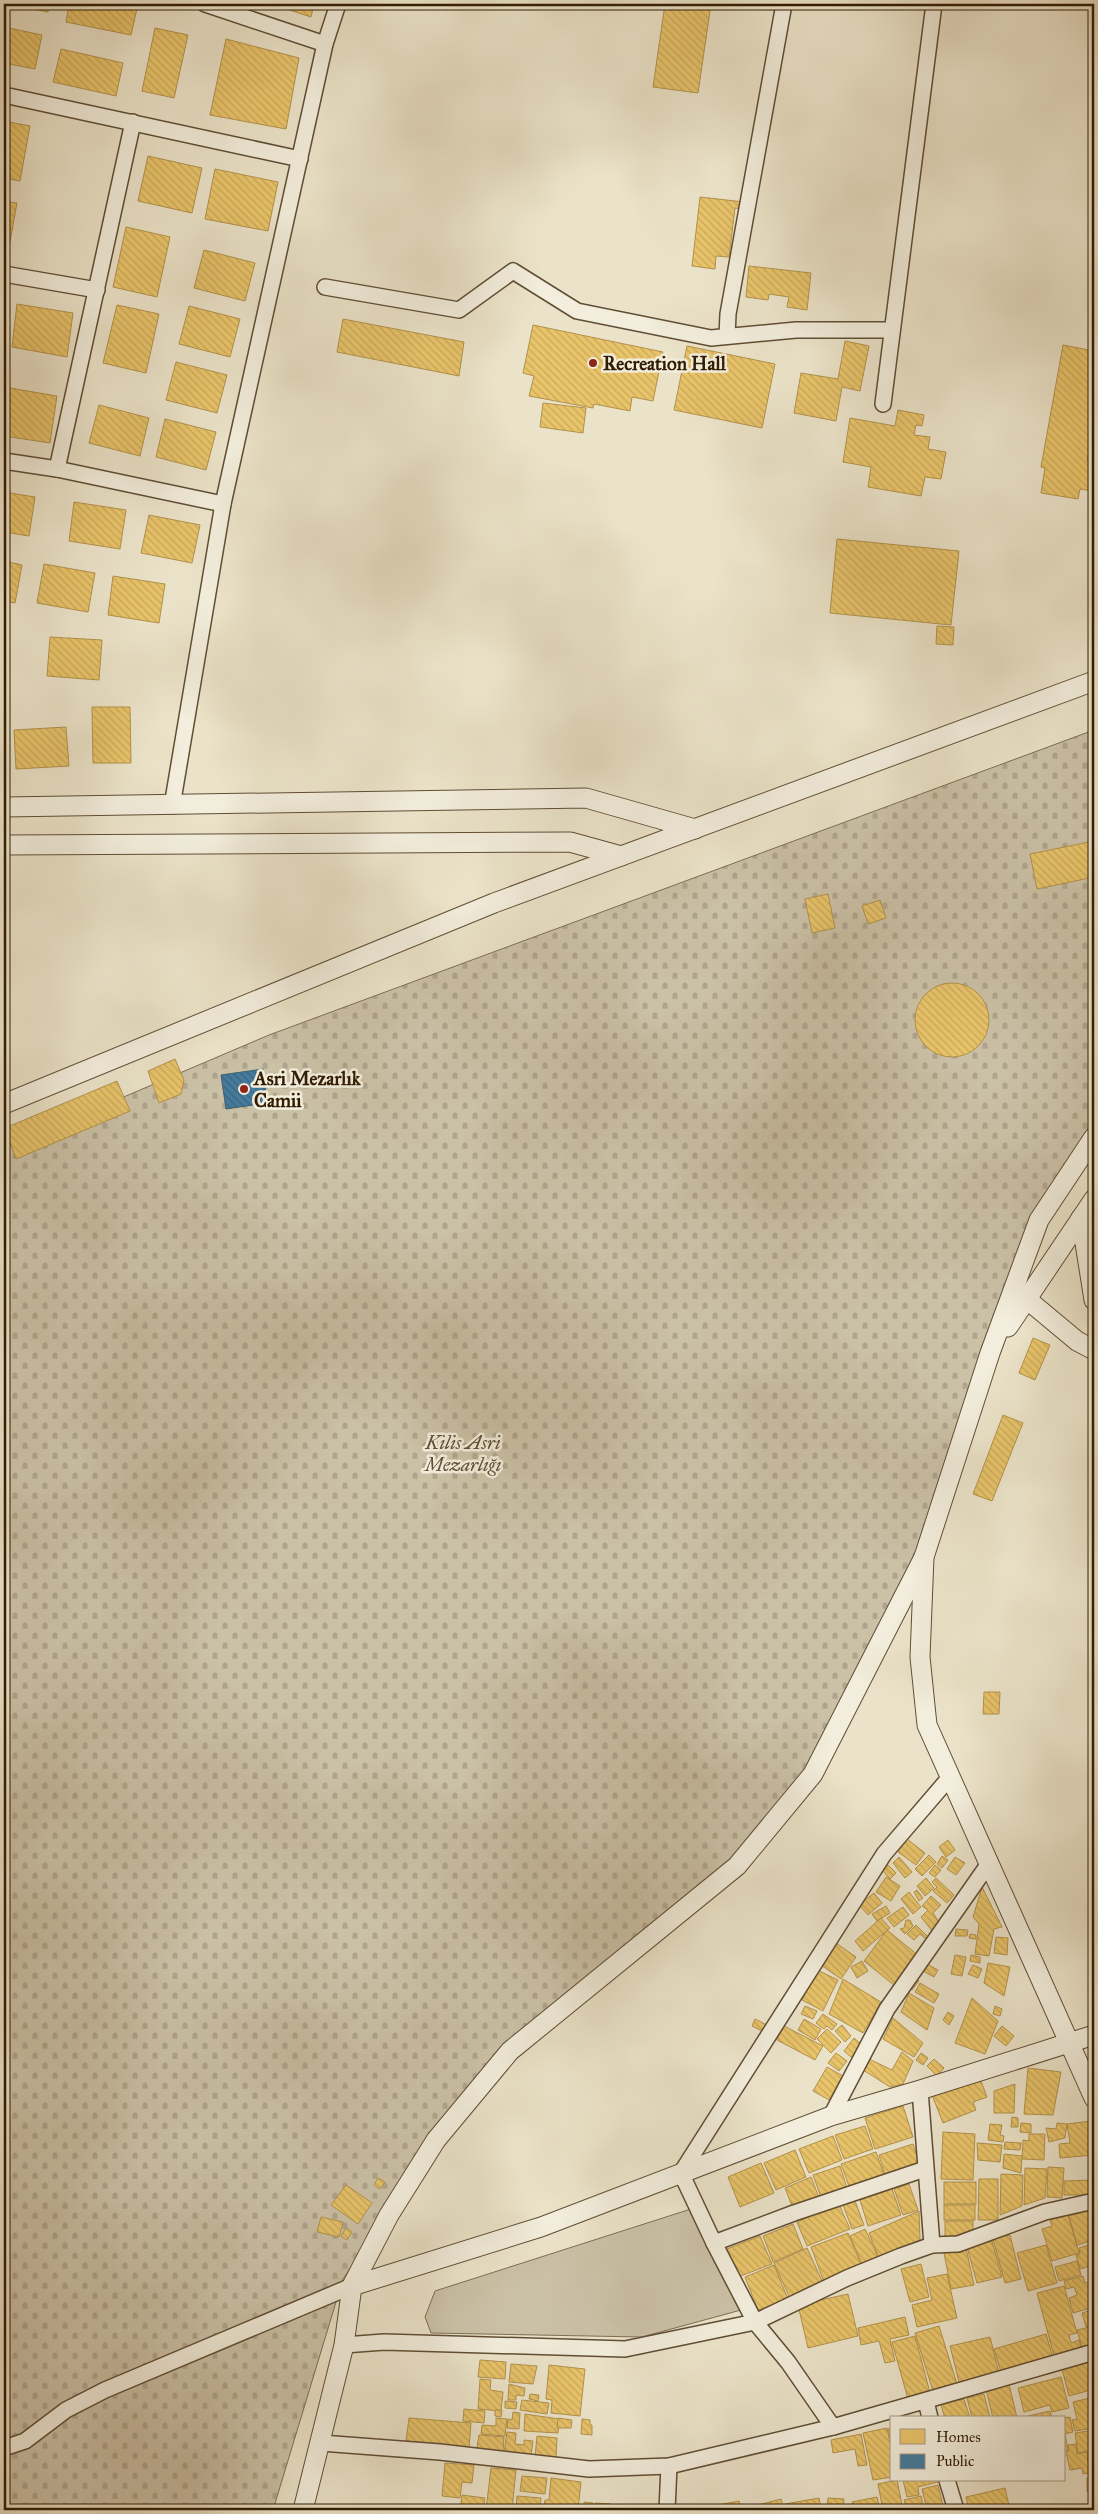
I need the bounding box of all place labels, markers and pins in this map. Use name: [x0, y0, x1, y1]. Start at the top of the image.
place label: Recreation Hall: [603, 352, 727, 375]
marker: Recreation Hall: [587, 357, 599, 369]
place label: Asri Mezarlık Camii: [252, 1067, 362, 1112]
marker: Asri Mezarlık Camii: [238, 1083, 250, 1095]

